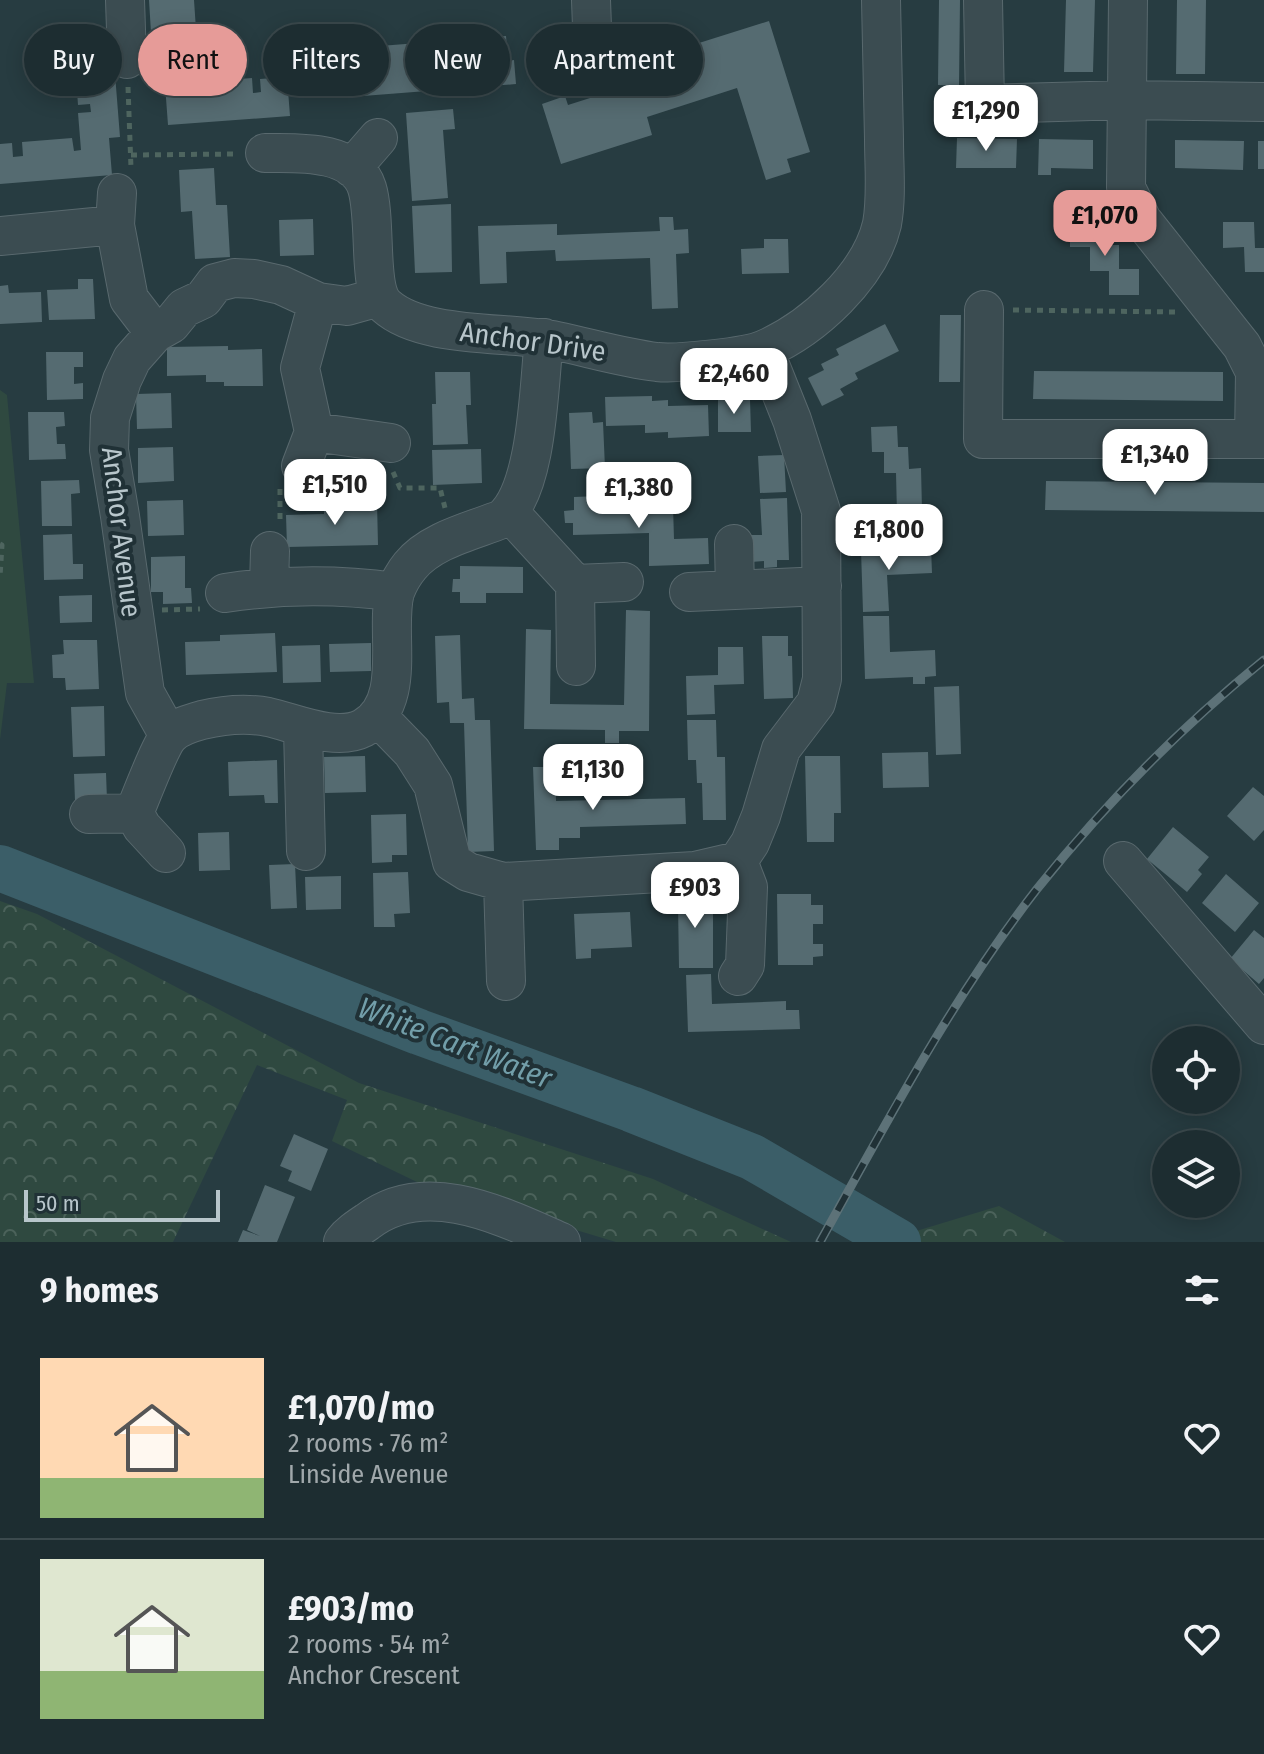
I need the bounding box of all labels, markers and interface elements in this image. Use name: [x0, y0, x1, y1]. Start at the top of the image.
chip: Buy: [24, 24, 122, 96]
chip: Rent: [138, 24, 247, 96]
chip: Filters: [263, 24, 389, 96]
chip: New: [405, 24, 510, 96]
chip: Apartment: [526, 24, 703, 96]
pin: £1,290: [921, 85, 1051, 153]
text: £1,290: [952, 95, 1020, 126]
pin: £1,070: [1040, 190, 1170, 258]
text: £1,070: [1071, 200, 1139, 231]
street label: Anchor Drive: [458, 315, 608, 368]
pin: £2,460: [669, 348, 799, 416]
text: £2,460: [698, 358, 770, 389]
pin: £1,340: [1090, 429, 1220, 497]
text: £1,340: [1121, 439, 1189, 470]
street label: Anchor Avenue: [95, 445, 148, 619]
pin: £1,510: [270, 459, 400, 527]
pin: £1,380: [574, 462, 704, 530]
text: £1,510: [302, 469, 368, 500]
text: £1,380: [604, 472, 674, 503]
pin: £1,800: [824, 504, 954, 572]
text: £1,800: [854, 514, 924, 545]
pin: £1,130: [528, 744, 658, 812]
text: £1,130: [561, 754, 625, 785]
pin: £903: [648, 862, 742, 930]
text: £903: [669, 872, 721, 903]
water label: White Cart Water: [353, 990, 558, 1097]
map controls: [1152, 1026, 1240, 1218]
button: locate: [1152, 1026, 1240, 1114]
button: layers: [1152, 1130, 1240, 1218]
scale bar: [24, 1186, 220, 1222]
text: 50 m: [36, 1190, 80, 1217]
icon: filters: [1180, 1268, 1224, 1312]
text: 9 homes: [40, 1270, 159, 1311]
text: £1,070/mo: [288, 1387, 435, 1428]
icon: home: [104, 1390, 200, 1486]
icon: heart: [1180, 1416, 1224, 1460]
text: 2 rooms · 76 m²: [288, 1428, 448, 1459]
text: Linside Avenue: [288, 1459, 448, 1490]
text: £903/mo: [288, 1588, 414, 1629]
icon: home: [104, 1591, 200, 1687]
icon: heart: [1180, 1617, 1224, 1661]
text: 2 rooms · 54 m²: [288, 1629, 450, 1660]
text: Anchor Crescent: [288, 1660, 460, 1691]

